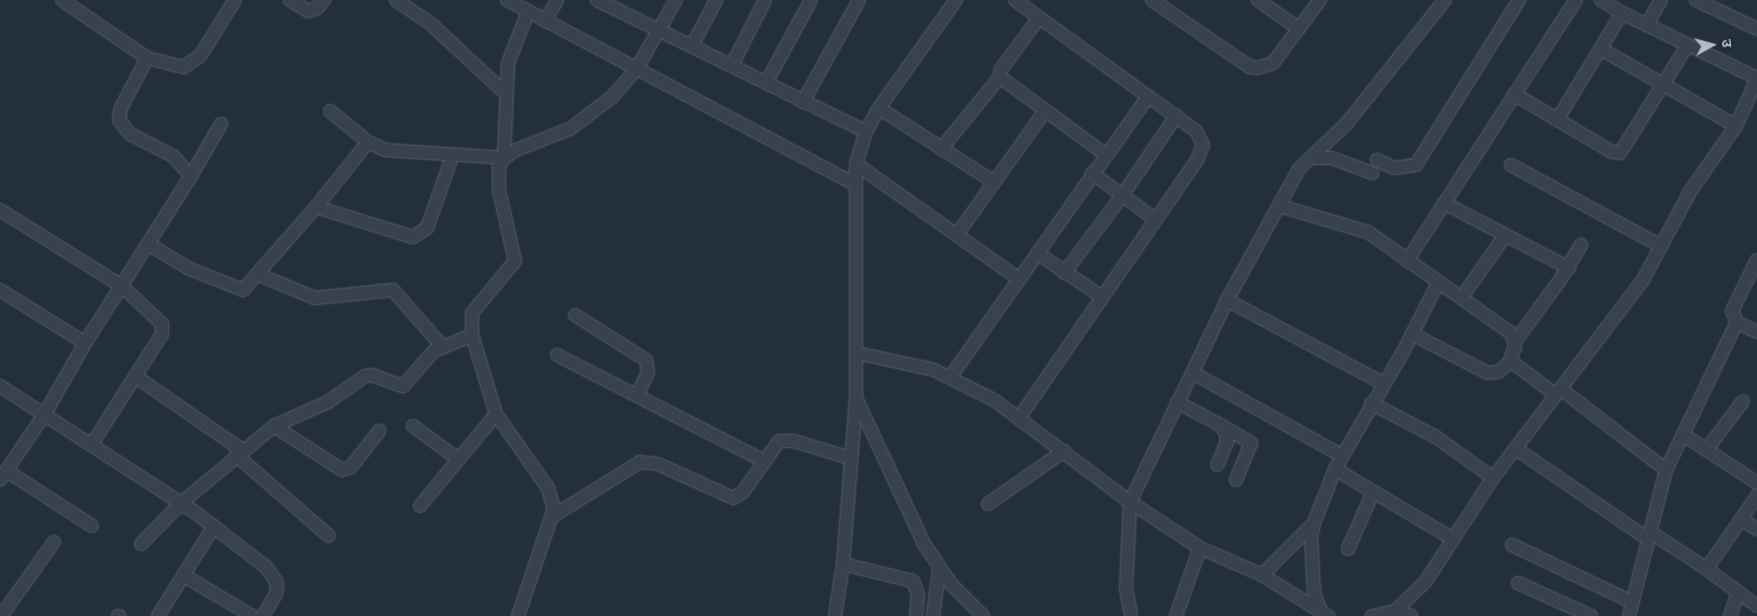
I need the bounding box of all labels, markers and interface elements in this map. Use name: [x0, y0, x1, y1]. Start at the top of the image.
north arrow: [1687, 20, 1737, 70]
text: उ: [1718, 38, 1736, 48]

